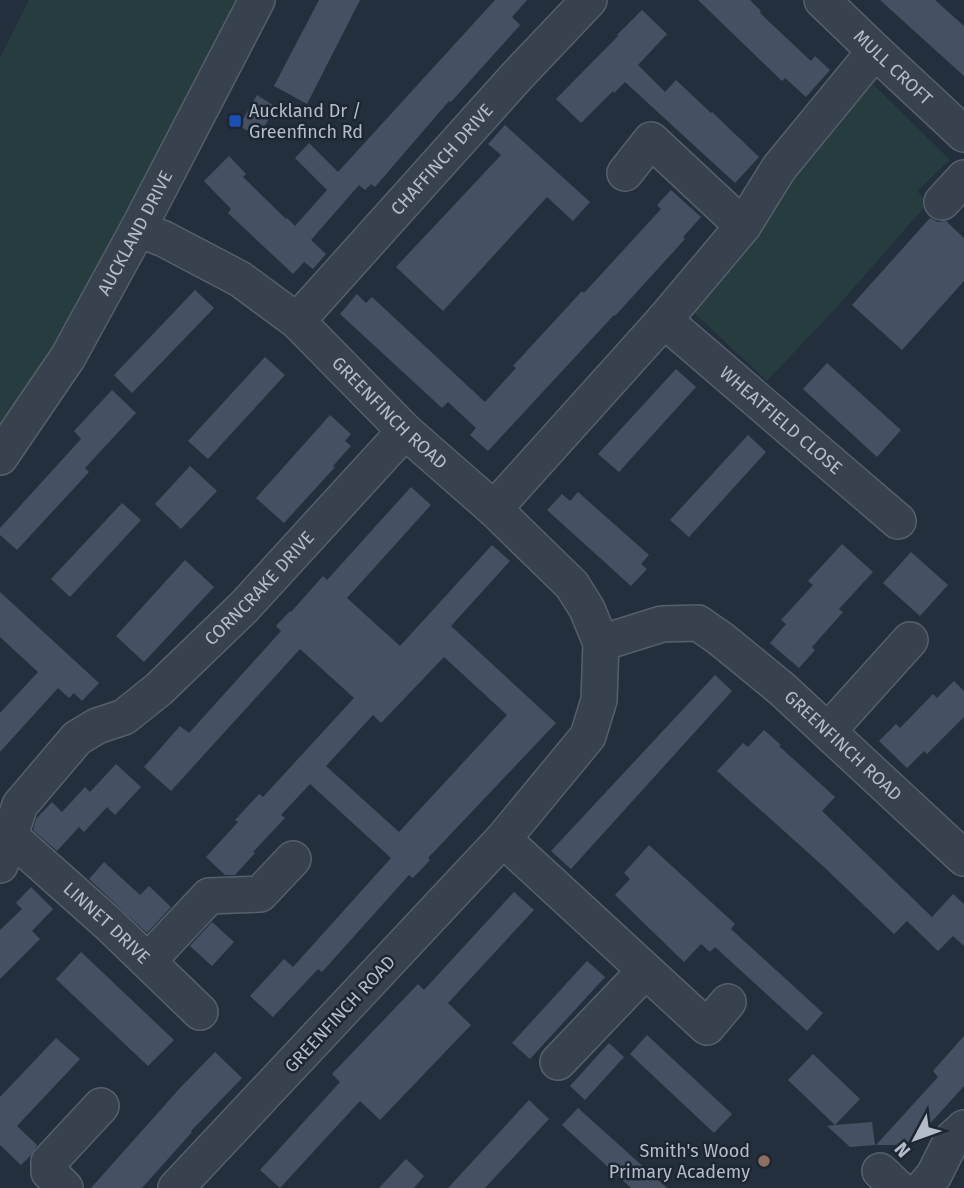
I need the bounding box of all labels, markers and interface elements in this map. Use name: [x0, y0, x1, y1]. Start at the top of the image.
street label: MULL CROFT: [849, 25, 937, 110]
street label: CHAFFINCH DRIVE: [386, 99, 498, 220]
place label: Auckland Dr / Greenfinch Rd: [249, 100, 363, 143]
marker: Auckland Dr / Greenfinch Rd: [227, 113, 243, 129]
street label: AUCKLAND DRIVE: [93, 167, 177, 299]
street label: GREENFINCH ROAD: [327, 352, 452, 474]
street label: WHEATFIELD CLOSE: [715, 362, 847, 479]
street label: CORNCRAKE DRIVE: [200, 527, 319, 650]
street label: GREENFINCH ROAD: [780, 686, 906, 806]
street label: LINNET DRIVE: [59, 878, 154, 968]
street label: GREENFINCH ROAD: [280, 951, 400, 1077]
north arrow: [880, 1104, 950, 1174]
text: N: [890, 1138, 915, 1162]
place label: Smith's Wood Primary Academy: [609, 1140, 750, 1183]
marker: Smith's Wood Primary Academy: [756, 1153, 772, 1169]

